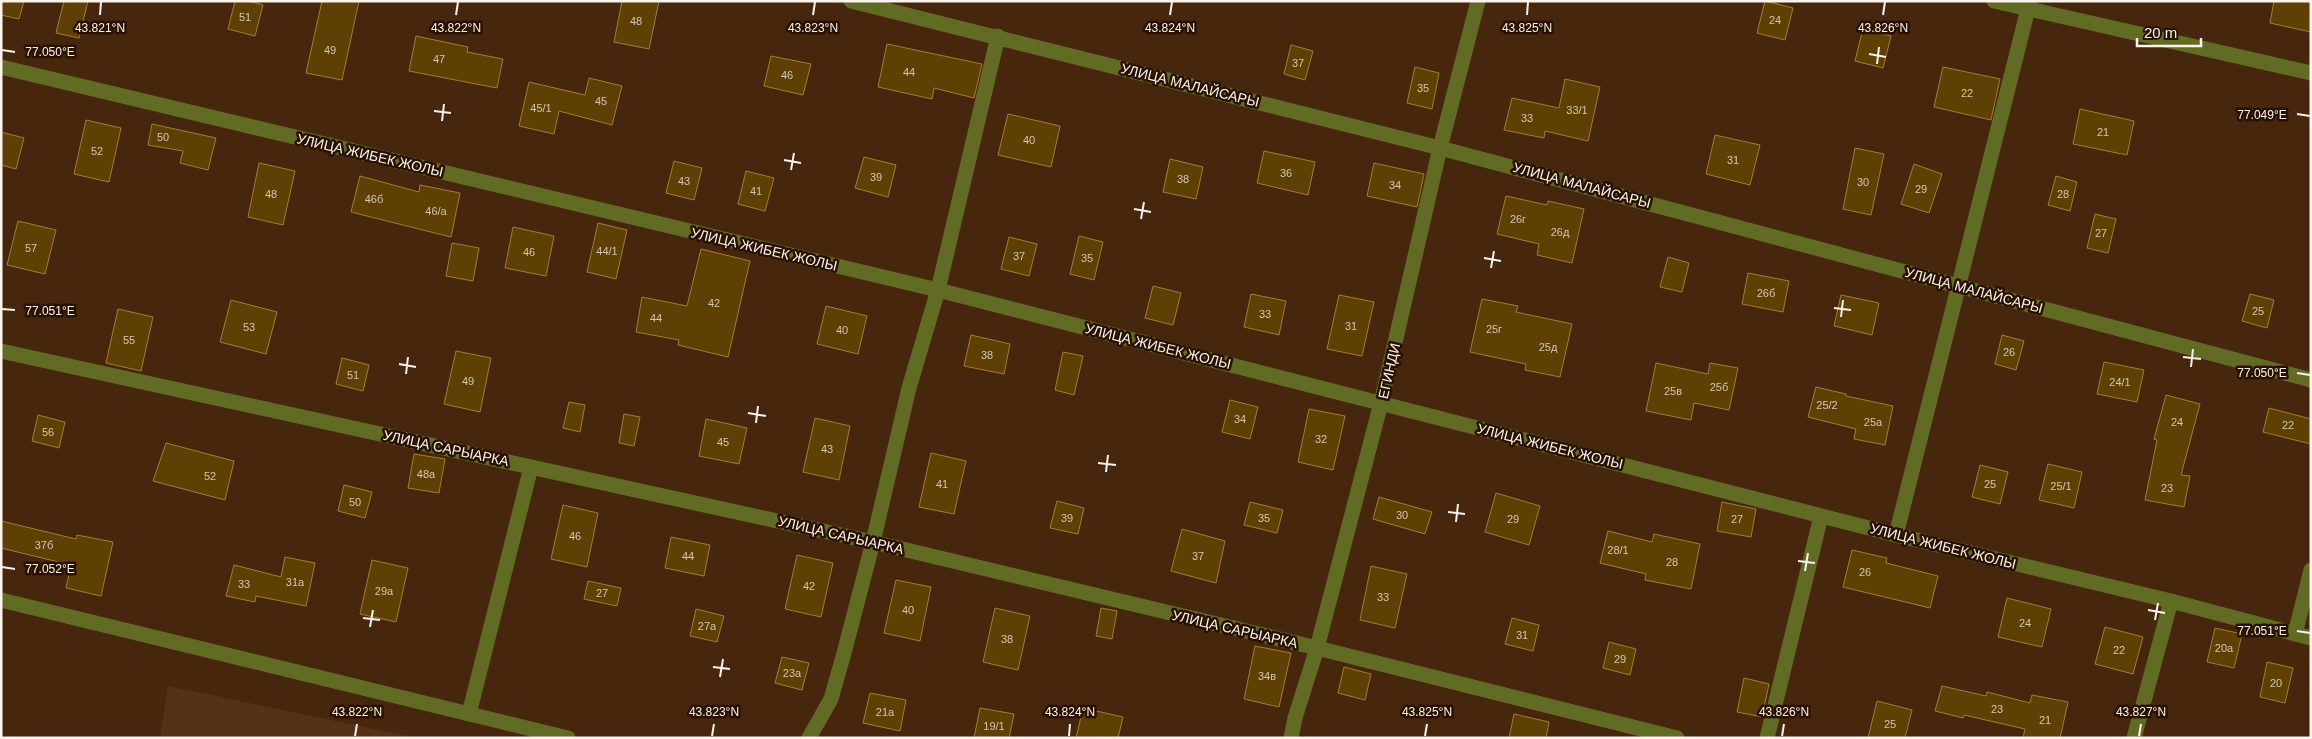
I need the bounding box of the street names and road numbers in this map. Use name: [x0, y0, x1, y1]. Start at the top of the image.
street label: УЛИЦА МАЛАЙСАРЫ: [1119, 59, 1261, 110]
street label: УЛИЦА ЖИБЕК ЖОЛЫ: [295, 130, 445, 180]
street label: УЛИЦА МАЛАЙСАРЫ: [1511, 158, 1653, 211]
street label: УЛИЦА ЖИБЕК ЖОЛЫ: [689, 224, 839, 274]
street label: УЛИЦА МАЛАЙСАРЫ: [1903, 263, 2045, 316]
street label: УЛИЦА ЖИБЕК ЖОЛЫ: [1083, 320, 1233, 372]
street label: ЕГИНДИ: [1375, 342, 1403, 400]
street label: УЛИЦА ЖИБЕК ЖОЛЫ: [1475, 420, 1625, 472]
street label: УЛИЦА САРЫАРКА: [382, 427, 511, 469]
street label: УЛИЦА САРЫАРКА: [777, 513, 906, 557]
street label: УЛИЦА ЖИБЕК ЖОЛЫ: [1868, 520, 2018, 572]
street label: УЛИЦА САРЫАРКА: [1171, 607, 1300, 651]

